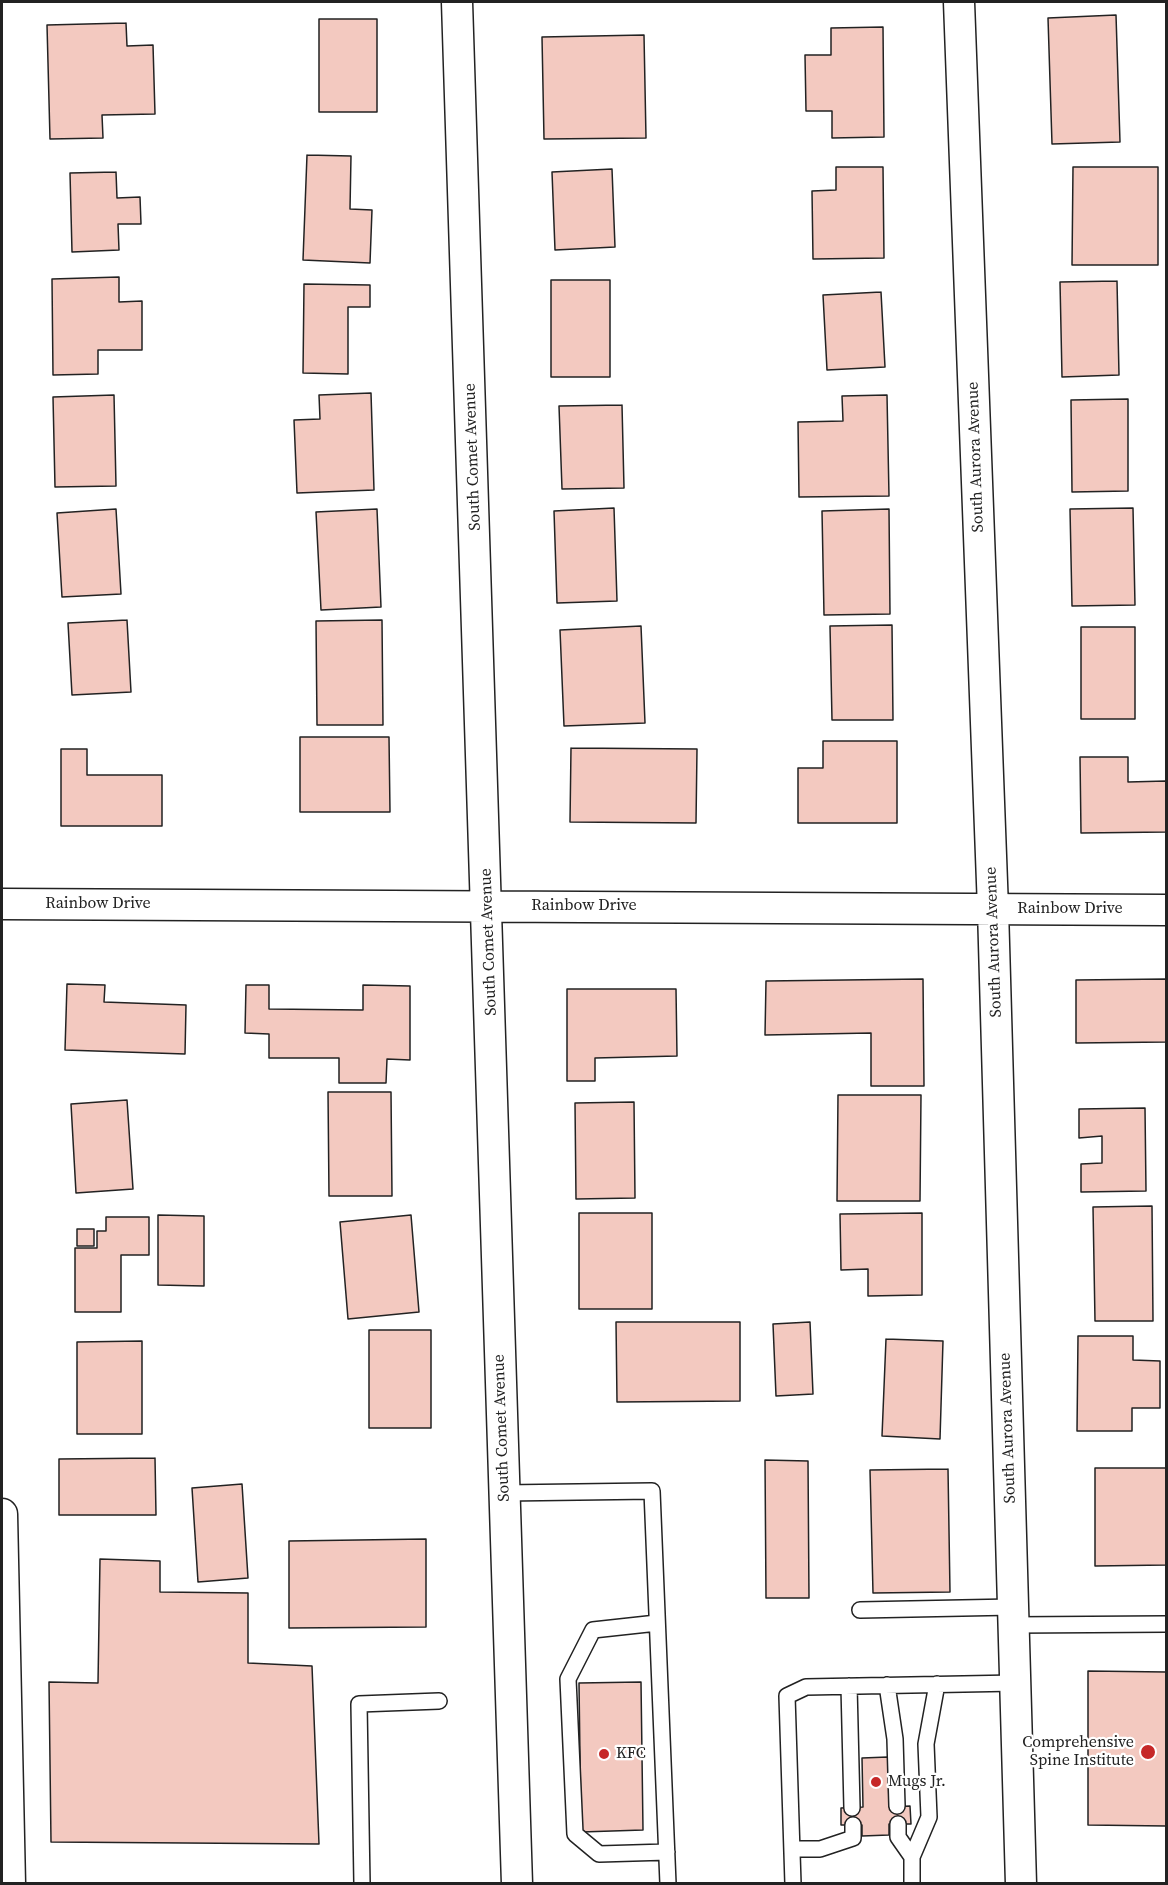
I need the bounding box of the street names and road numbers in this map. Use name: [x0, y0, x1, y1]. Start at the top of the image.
street label: South Aurora Avenue: [964, 381, 988, 533]
street label: South Comet Avenue: [461, 383, 485, 531]
street label: South Aurora Avenue: [982, 866, 1006, 1018]
street label: South Comet Avenue: [477, 868, 501, 1016]
street label: Rainbow Drive: [45, 894, 151, 914]
street label: Rainbow Drive: [531, 896, 637, 916]
street label: Rainbow Drive: [1017, 899, 1123, 919]
street label: South Aurora Avenue: [996, 1352, 1020, 1504]
street label: South Comet Avenue: [490, 1354, 514, 1502]

